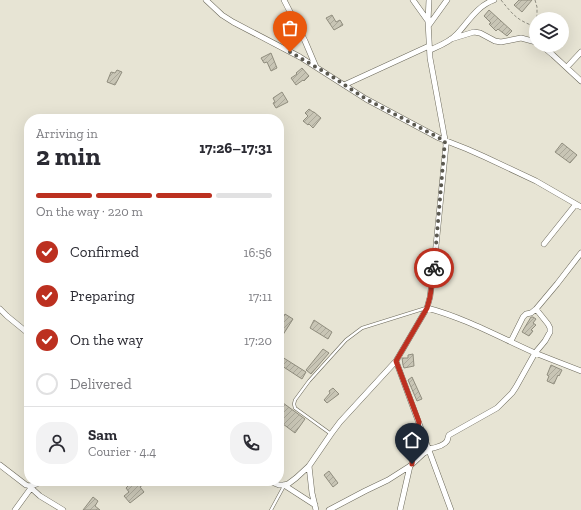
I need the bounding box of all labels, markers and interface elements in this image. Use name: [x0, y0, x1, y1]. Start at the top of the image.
pin: [273, 11, 307, 52]
map controls: [529, 12, 569, 52]
button: layers: [529, 12, 569, 52]
icon: bag: [279, 17, 301, 39]
text: Arriving in: [36, 126, 98, 141]
text: 17:26–17:31: [199, 139, 272, 157]
text: 2 min: [36, 140, 101, 172]
text: On the way · 220 m: [36, 204, 143, 219]
icon: check: [36, 241, 58, 263]
text: Confirmed: [70, 243, 139, 261]
text: 16:56: [244, 245, 272, 260]
courier: [414, 248, 454, 288]
icon: bike: [423, 257, 445, 279]
icon: check: [36, 285, 58, 307]
text: Preparing: [70, 287, 135, 305]
text: 17:11: [248, 289, 272, 304]
icon: check: [36, 329, 58, 351]
text: On the way: [70, 331, 143, 349]
text: 17:20: [244, 333, 272, 348]
text: Delivered: [70, 375, 132, 393]
button: person: [36, 422, 78, 464]
button: phone: [230, 422, 272, 464]
pin: [395, 423, 429, 464]
text: Sam: [88, 426, 117, 444]
icon: home: [401, 429, 423, 451]
text: Courier · 4.4: [88, 444, 156, 459]

